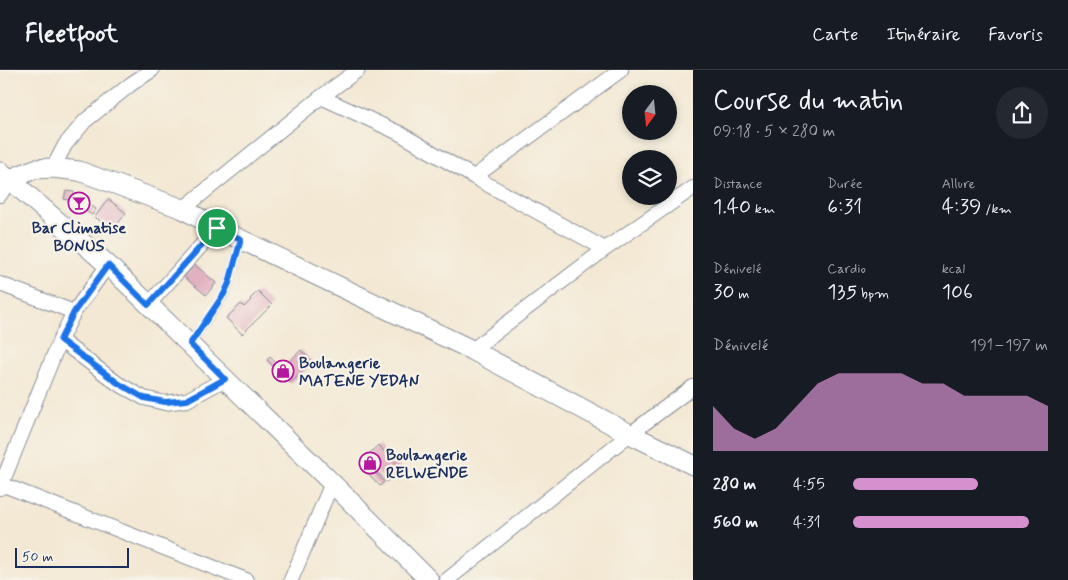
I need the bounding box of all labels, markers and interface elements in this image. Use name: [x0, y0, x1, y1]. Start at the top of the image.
text: Fleetfoot: [25, 19, 118, 50]
text: Carte: [812, 23, 858, 47]
text: Itinéraire: [886, 23, 960, 47]
text: Favoris: [988, 23, 1043, 47]
text: Course du matin: [713, 83, 903, 120]
north arrow: [622, 85, 678, 140]
map controls: [622, 85, 677, 205]
button: share: [996, 87, 1048, 139]
text: 09:18 · 5 × 280 m: [713, 121, 835, 142]
button: layers: [622, 150, 677, 205]
text: Distance: [713, 175, 762, 193]
text: Durée: [827, 175, 863, 193]
text: Allure: [942, 175, 975, 193]
bar icon: Bar Climatise BONUS: [67, 191, 91, 215]
text: 1.40: [713, 193, 751, 221]
text: 6:31: [827, 193, 862, 221]
text: 4:39: [942, 193, 982, 221]
text: km: [751, 200, 775, 218]
text: /km: [982, 200, 1012, 218]
pin: [196, 207, 238, 249]
icon: arrive: [203, 214, 231, 242]
place label: Bar Climatise BONUS: [32, 218, 126, 257]
text: Dénivelé: [713, 260, 761, 278]
text: Cardio: [827, 260, 866, 278]
text: kcal: [942, 260, 965, 278]
text: 30: [713, 278, 735, 306]
text: 135: [827, 278, 857, 306]
text: 106: [942, 278, 973, 306]
text: m: [735, 285, 749, 303]
text: bpm: [857, 285, 889, 303]
text: Dénivelé: [713, 335, 768, 356]
text: 191–197 m: [970, 335, 1048, 356]
place label: Boulangerie MATENE YEDAN: [299, 353, 420, 392]
shop icon: Boulangerie MATENE YEDAN: [271, 359, 295, 383]
place label: Boulangerie RELWENDE: [386, 445, 469, 484]
shop icon: Boulangerie RELWENDE: [358, 451, 382, 475]
text: 280 m: [713, 474, 756, 495]
text: 4:55: [793, 474, 825, 495]
text: 560 m: [713, 512, 758, 533]
text: 4:31: [793, 512, 821, 533]
scale bar: [15, 545, 129, 568]
text: 50 m: [22, 548, 53, 566]

